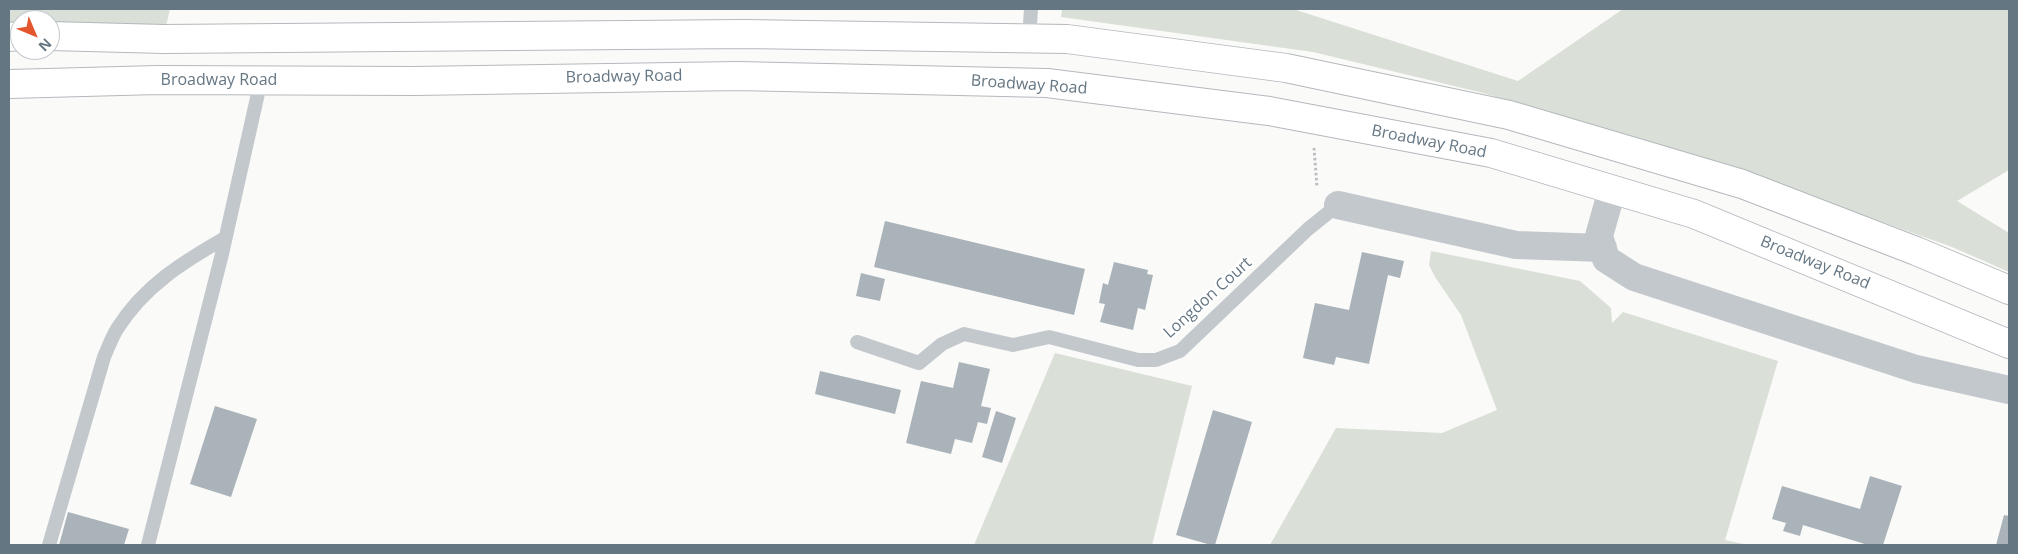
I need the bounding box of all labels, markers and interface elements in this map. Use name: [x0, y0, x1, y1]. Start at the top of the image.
north arrow: [10, 10, 60, 60]
text: N: [35, 35, 56, 56]
street label: Broadway Road: [565, 66, 683, 88]
street label: Broadway Road: [161, 70, 277, 90]
street label: Broadway Road: [970, 71, 1088, 99]
street label: Broadway Road: [1370, 121, 1488, 163]
street label: Broadway Road: [1757, 232, 1873, 294]
street label: Longdon Court: [1160, 254, 1256, 342]

